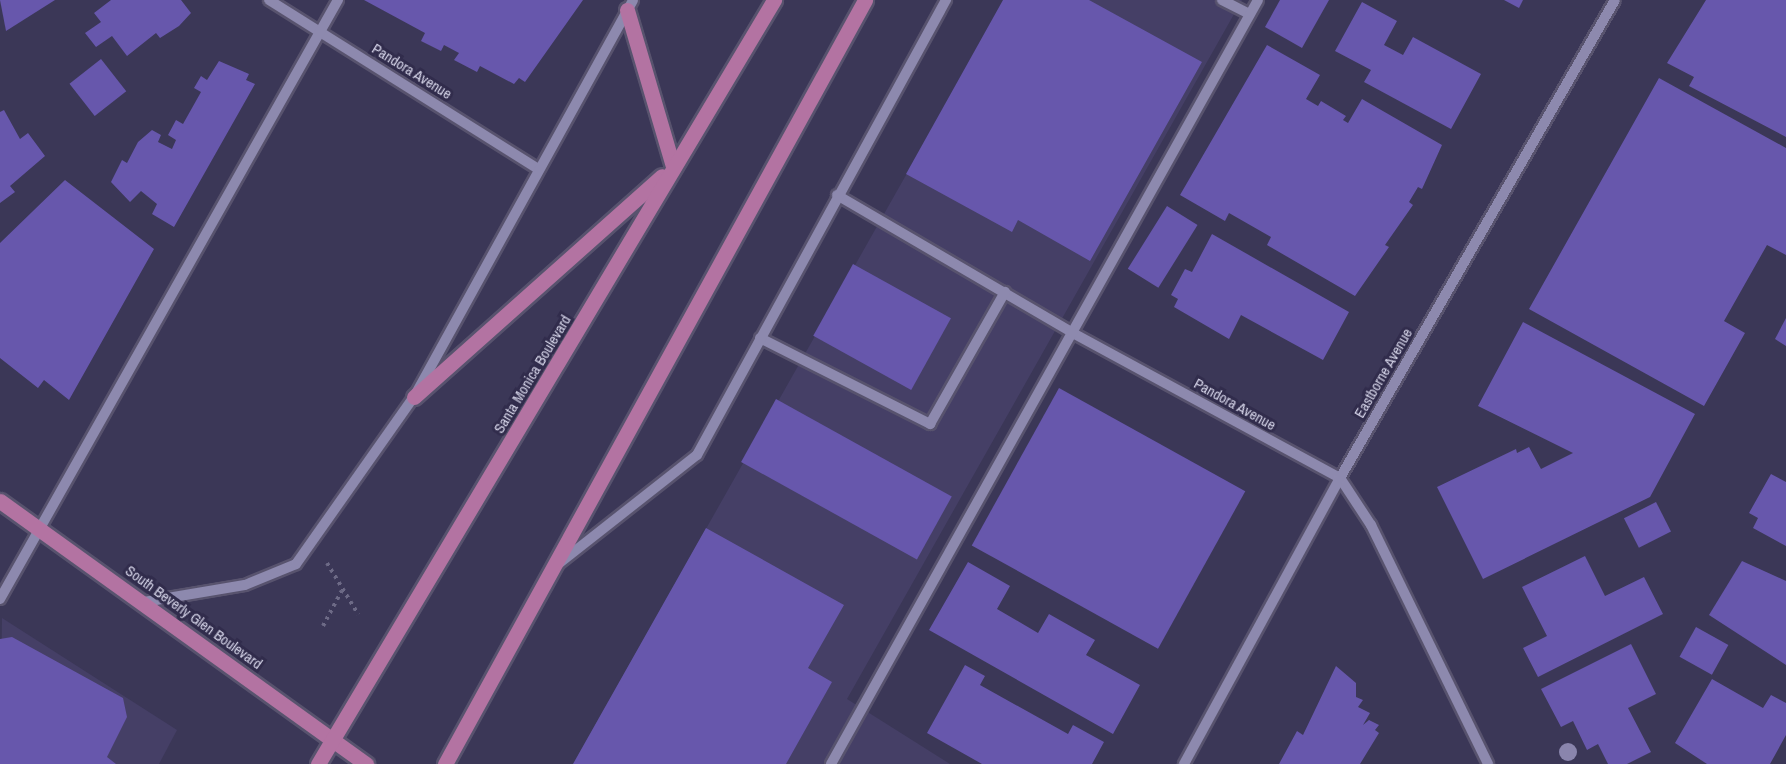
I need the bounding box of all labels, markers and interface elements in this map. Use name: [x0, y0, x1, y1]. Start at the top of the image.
street label: Pandora Avenue: [368, 39, 456, 103]
street label: Santa Monica Boulevard: [490, 312, 574, 436]
street label: Eastborne Avenue: [1350, 325, 1416, 421]
street label: Pandora Avenue: [1191, 374, 1279, 434]
street label: South Beverly Glen Boulevard: [122, 561, 266, 673]

